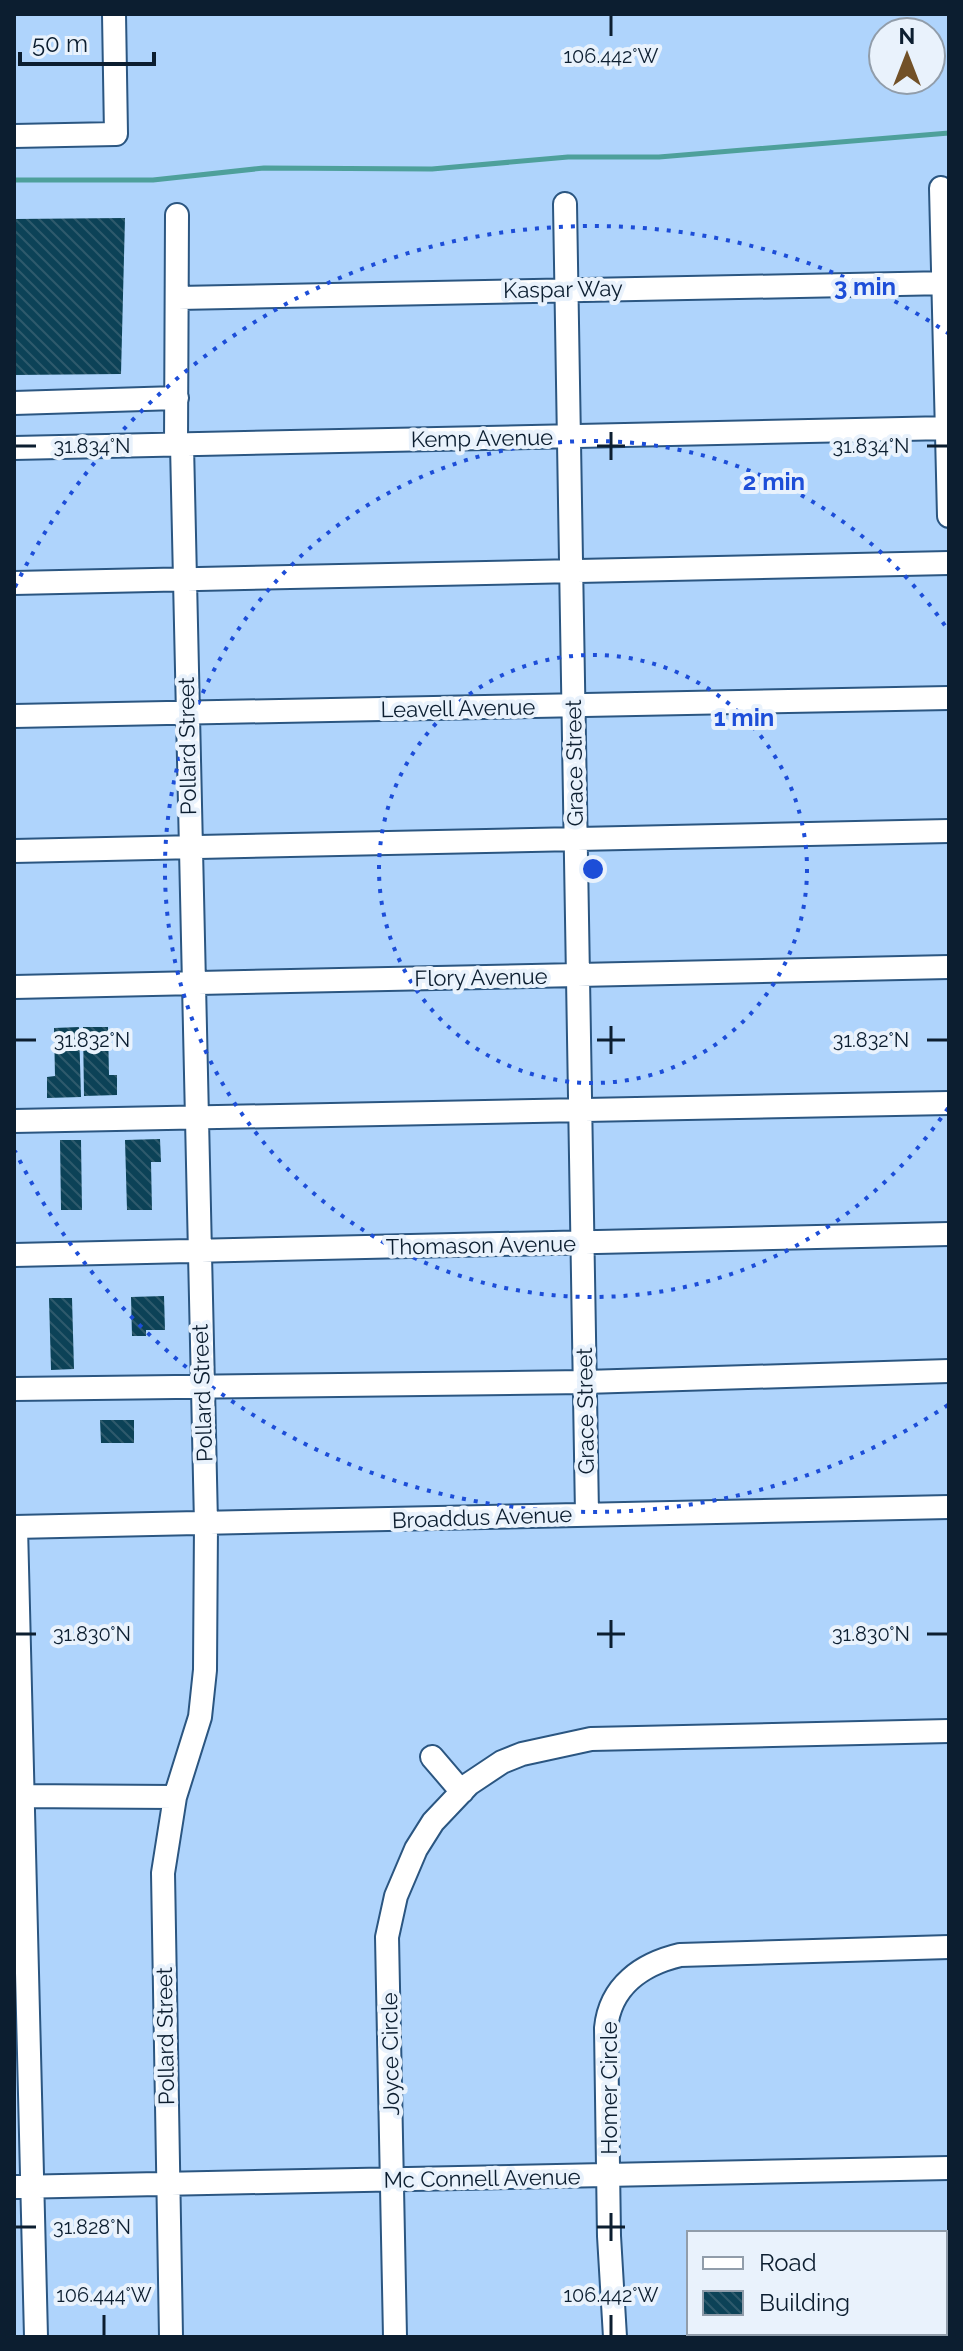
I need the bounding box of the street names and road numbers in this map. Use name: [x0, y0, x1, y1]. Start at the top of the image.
street label: Kaspar Way: [503, 275, 623, 303]
street label: Kemp Avenue: [411, 424, 553, 452]
street label: Pollard Street: [173, 676, 201, 815]
street label: Leavell Avenue: [380, 694, 536, 722]
street label: Grace Street: [560, 699, 588, 827]
street label: Flory Avenue: [414, 963, 548, 991]
street label: Thomason Avenue: [386, 1230, 576, 1260]
street label: Pollard Street: [187, 1323, 217, 1463]
street label: Grace Street: [571, 1347, 599, 1475]
street label: Broaddus Avenue: [391, 1501, 573, 1533]
street label: Pollard Street: [151, 1966, 179, 2105]
street label: Joyce Circle: [376, 1992, 404, 2116]
street label: Homer Circle: [596, 2021, 622, 2155]
street label: Mc Connell Avenue: [383, 2163, 581, 2193]

